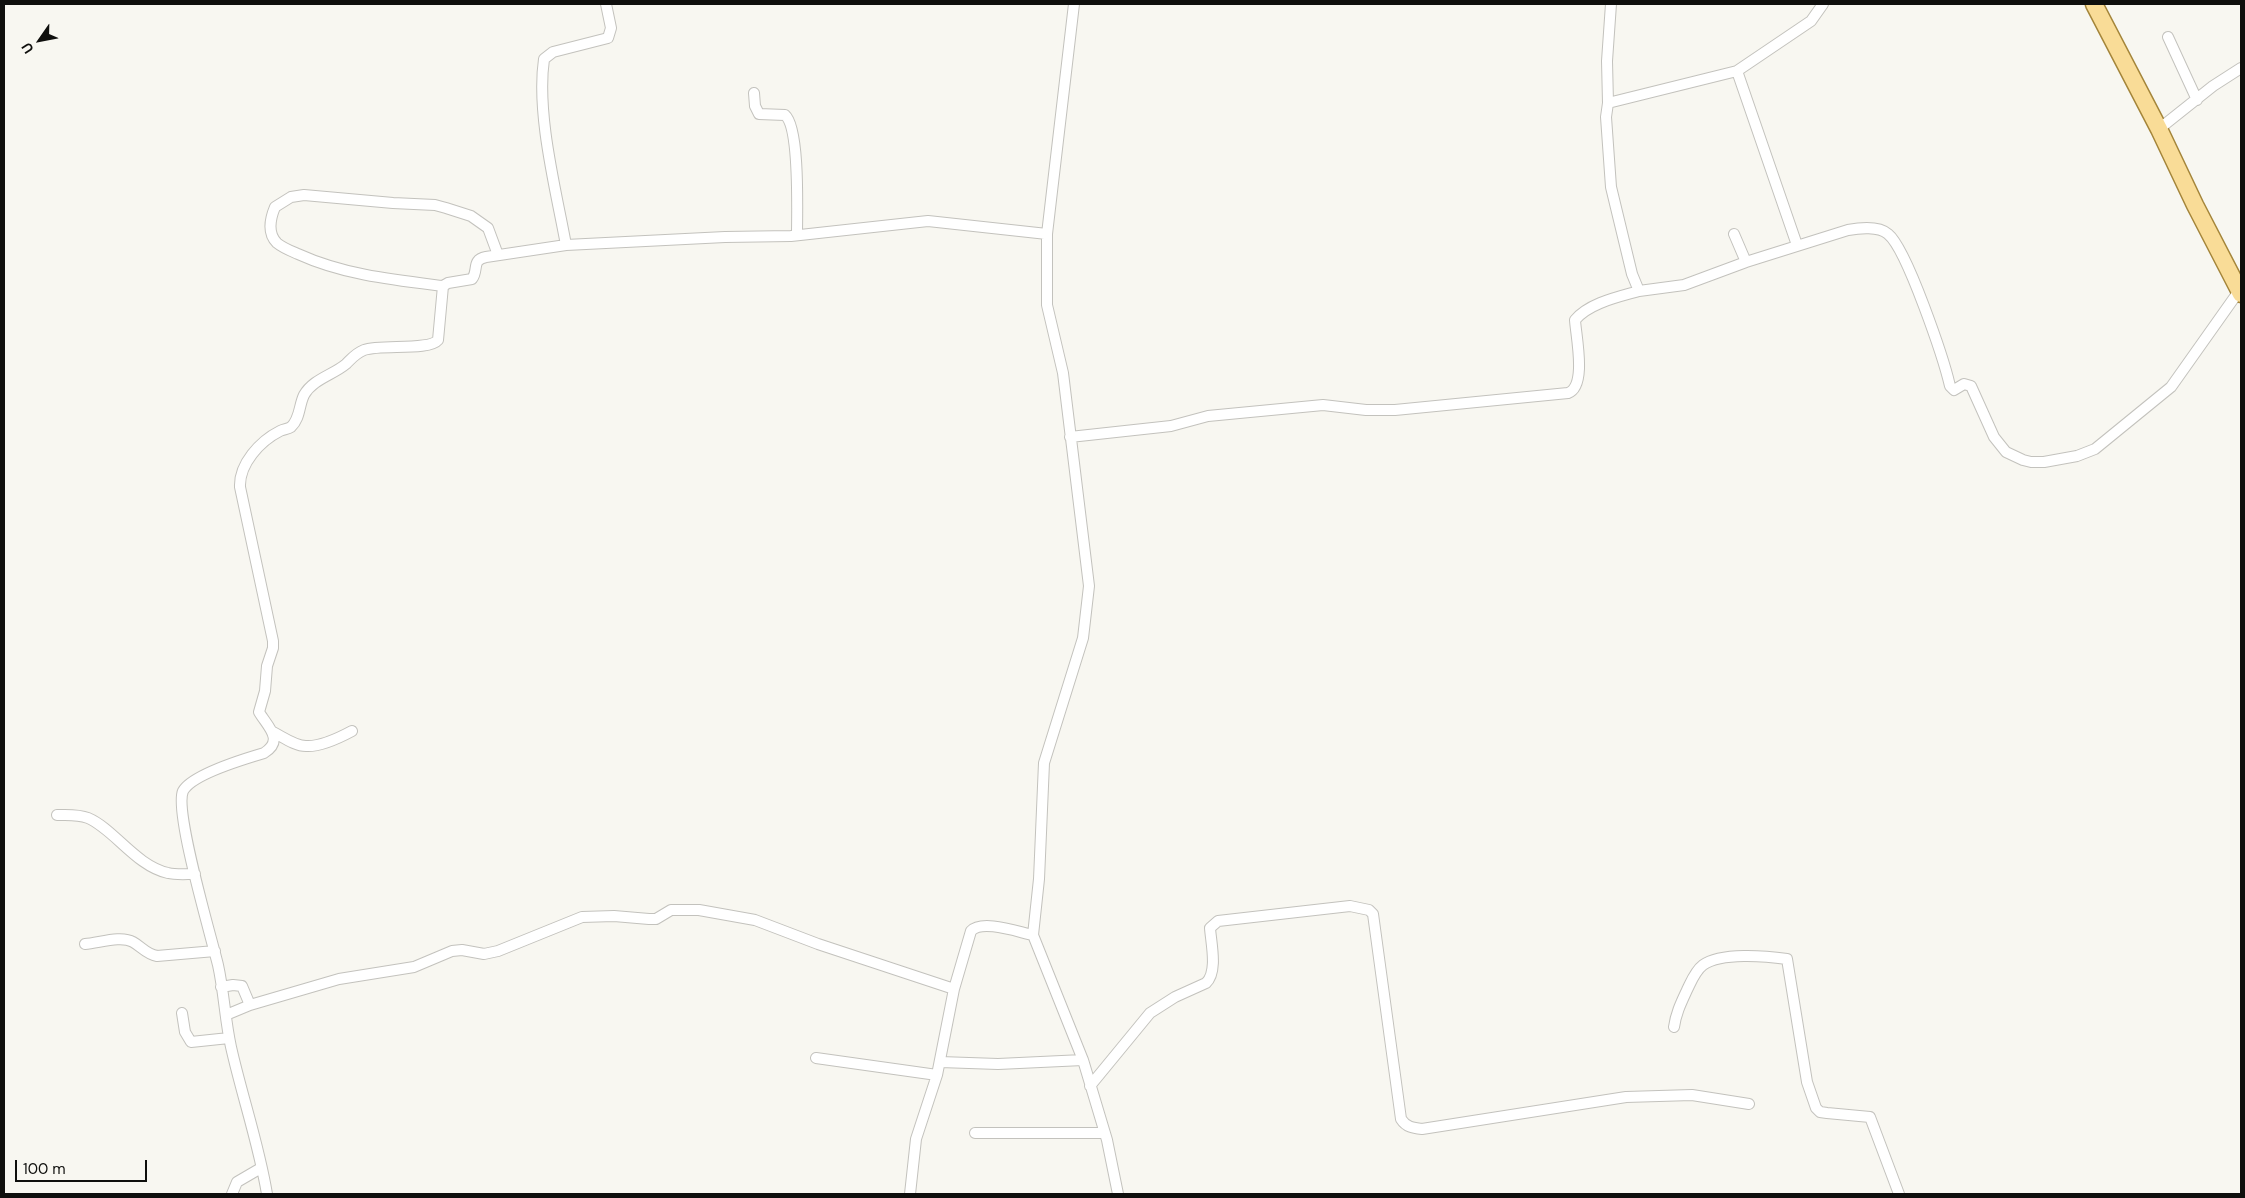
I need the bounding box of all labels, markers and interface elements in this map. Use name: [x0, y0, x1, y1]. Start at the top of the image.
north arrow: [15, 15, 65, 65]
text: U: [17, 39, 38, 57]
scale bar: [18, 1150, 150, 1182]
text: 100 m: [23, 1159, 66, 1179]

